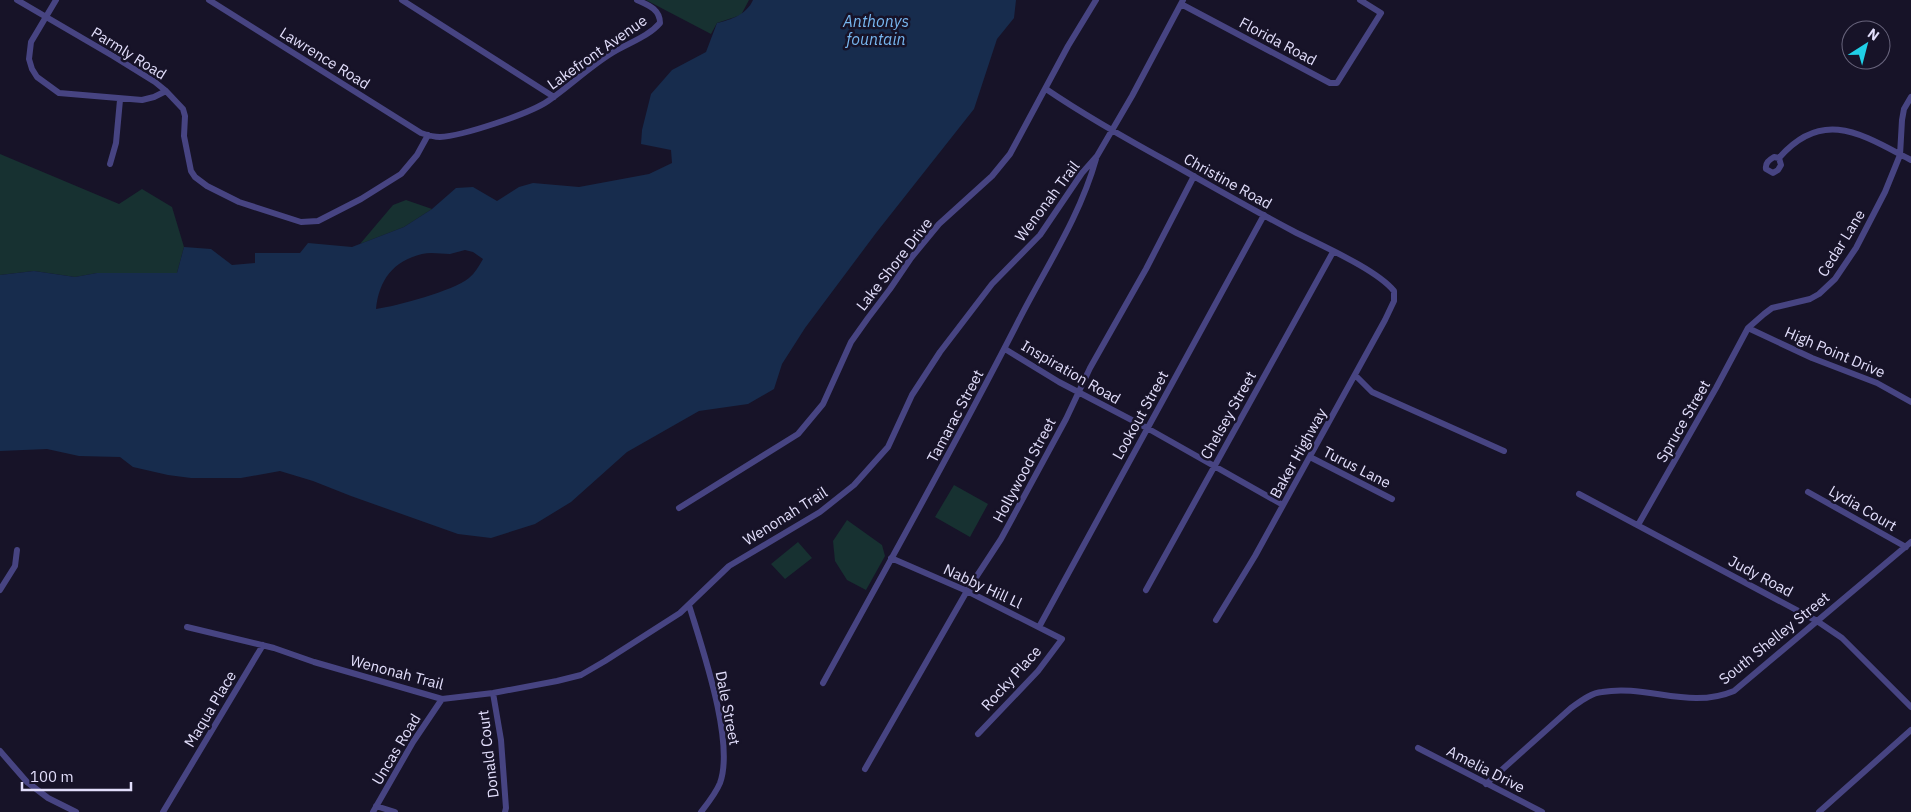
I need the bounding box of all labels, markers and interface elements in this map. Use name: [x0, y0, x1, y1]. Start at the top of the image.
street label: Lakefront Avenue: [543, 11, 651, 93]
water label: Anthonys fountain: [842, 11, 909, 49]
street label: Florida Road: [1236, 13, 1320, 69]
north arrow: [1841, 20, 1891, 70]
street label: Parmly Road: [88, 22, 170, 84]
street label: Lawrence Road: [276, 23, 374, 93]
text: N: [1864, 24, 1883, 45]
street label: Christine Road: [1180, 149, 1276, 213]
street label: Wenonah Trail: [1011, 157, 1083, 245]
street label: Cedar Lane: [1813, 206, 1869, 280]
street label: Lake Shore Drive: [852, 214, 936, 314]
street label: High Point Drive: [1782, 322, 1888, 382]
street label: Inspiration Road: [1018, 336, 1124, 408]
street label: Tamarac Street: [923, 366, 987, 466]
street label: Lookout Street: [1108, 367, 1172, 463]
street label: Chelsey Street: [1196, 368, 1260, 462]
street label: Spruce Street: [1652, 376, 1714, 466]
street label: Baker Highway: [1265, 404, 1331, 501]
street label: Hollywood Street: [988, 414, 1060, 526]
street label: Turus Lane: [1320, 442, 1394, 492]
street label: Lydia Court: [1826, 481, 1900, 535]
street label: Wenonah Trail: [739, 482, 831, 550]
street label: Judy Road: [1725, 551, 1797, 601]
street label: Nabby Hill Ll: [941, 560, 1025, 612]
street label: South Shelley Street: [1715, 588, 1833, 688]
street label: Rocky Place: [977, 641, 1045, 715]
street label: Wenonah Trail: [348, 650, 446, 694]
street label: Maqua Place: [180, 667, 240, 751]
street label: Dale Street: [712, 669, 744, 747]
street label: Donald Court: [473, 709, 503, 799]
street label: Uncas Road: [367, 710, 425, 788]
street label: Amelia Drive: [1444, 741, 1528, 797]
scale bar: [22, 760, 131, 792]
text: 100 m: [30, 767, 74, 786]

